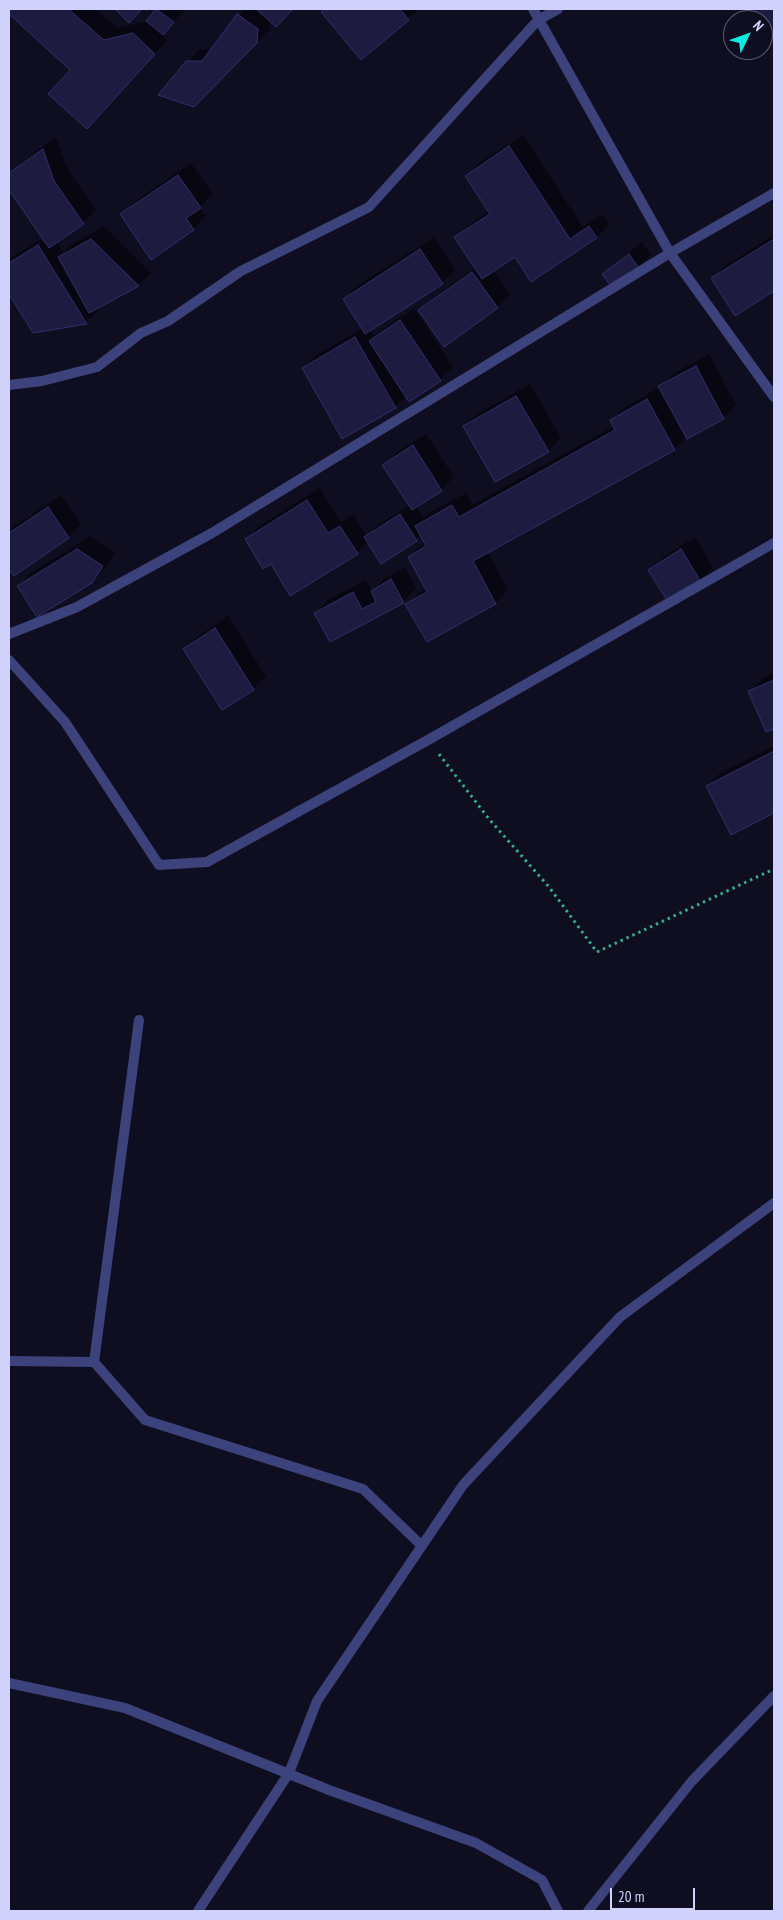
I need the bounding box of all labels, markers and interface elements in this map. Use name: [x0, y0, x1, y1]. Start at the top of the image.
north arrow: [723, 10, 773, 60]
text: N: [749, 17, 768, 34]
scale bar: [613, 1878, 698, 1910]
text: 20 m: [618, 1887, 644, 1906]

